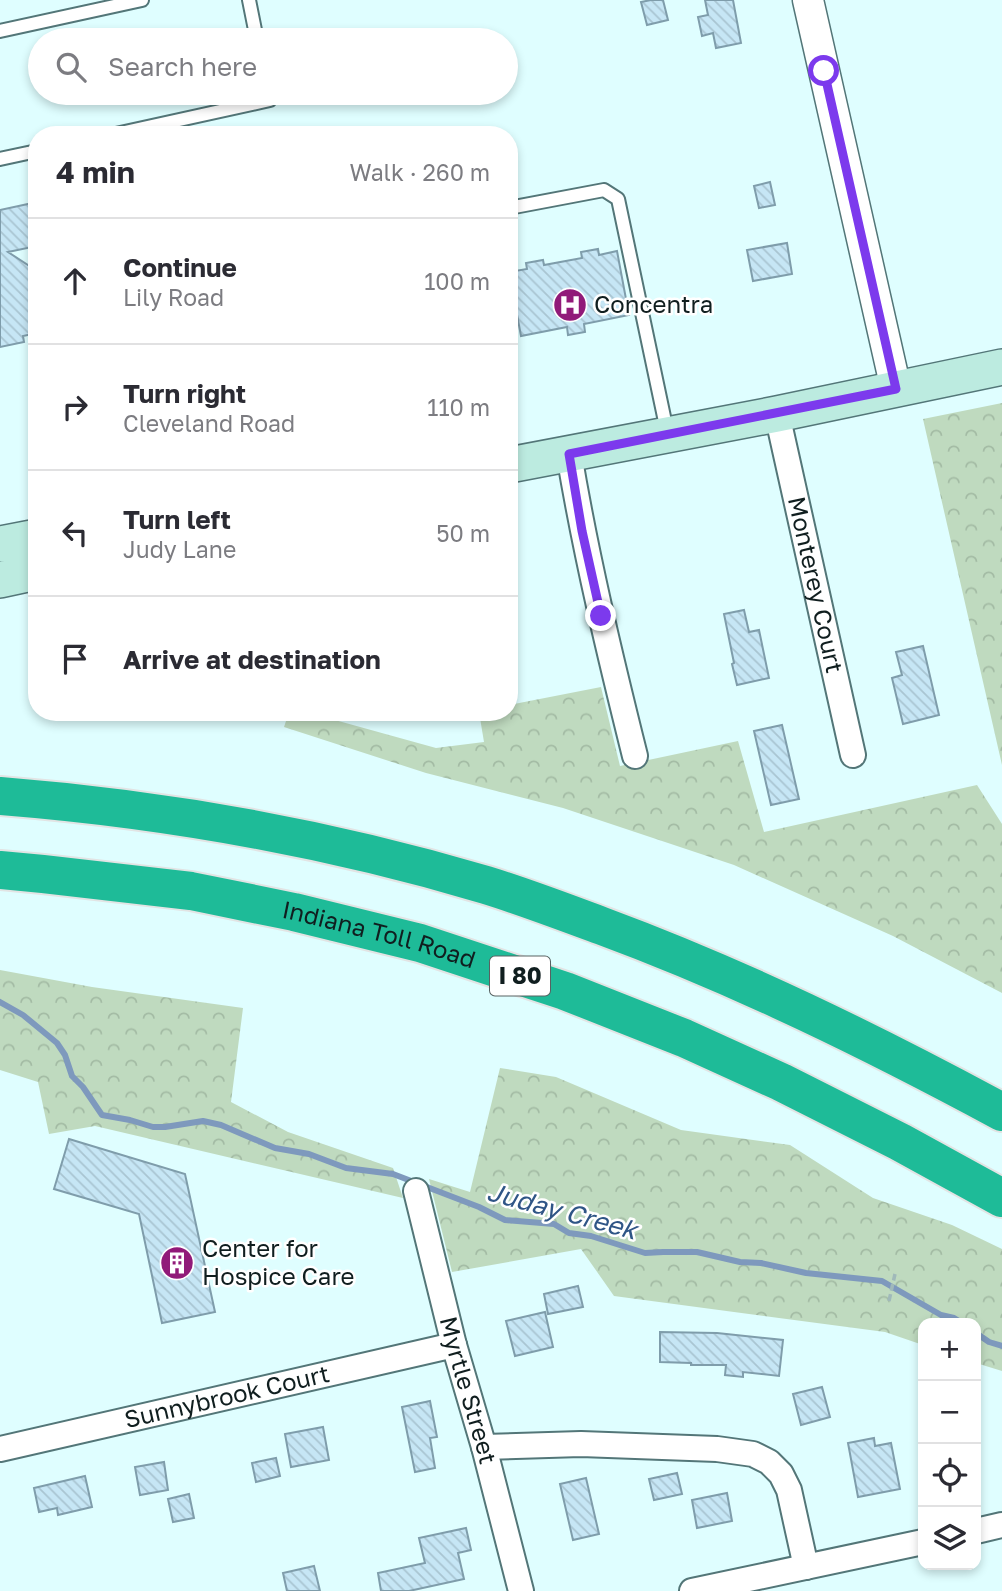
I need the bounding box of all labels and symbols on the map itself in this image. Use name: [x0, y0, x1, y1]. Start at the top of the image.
route start: [808, 55, 839, 86]
hospital icon: Concentra: [551, 286, 589, 324]
place label: Concentra: [594, 289, 713, 318]
street label: Monterey Court: [783, 494, 850, 675]
route end: [585, 600, 616, 631]
street label: Indiana Toll Road: [280, 894, 479, 973]
road number: I 80: [490, 956, 550, 995]
water label: Juday Creek: [484, 1176, 643, 1246]
place label: Center for Hospice Care: [202, 1233, 354, 1290]
building icon: Center for Hospice Care: [158, 1244, 196, 1282]
street label: Myrtle Street: [435, 1313, 504, 1467]
street label: Sunnybrook Court: [121, 1358, 332, 1433]

